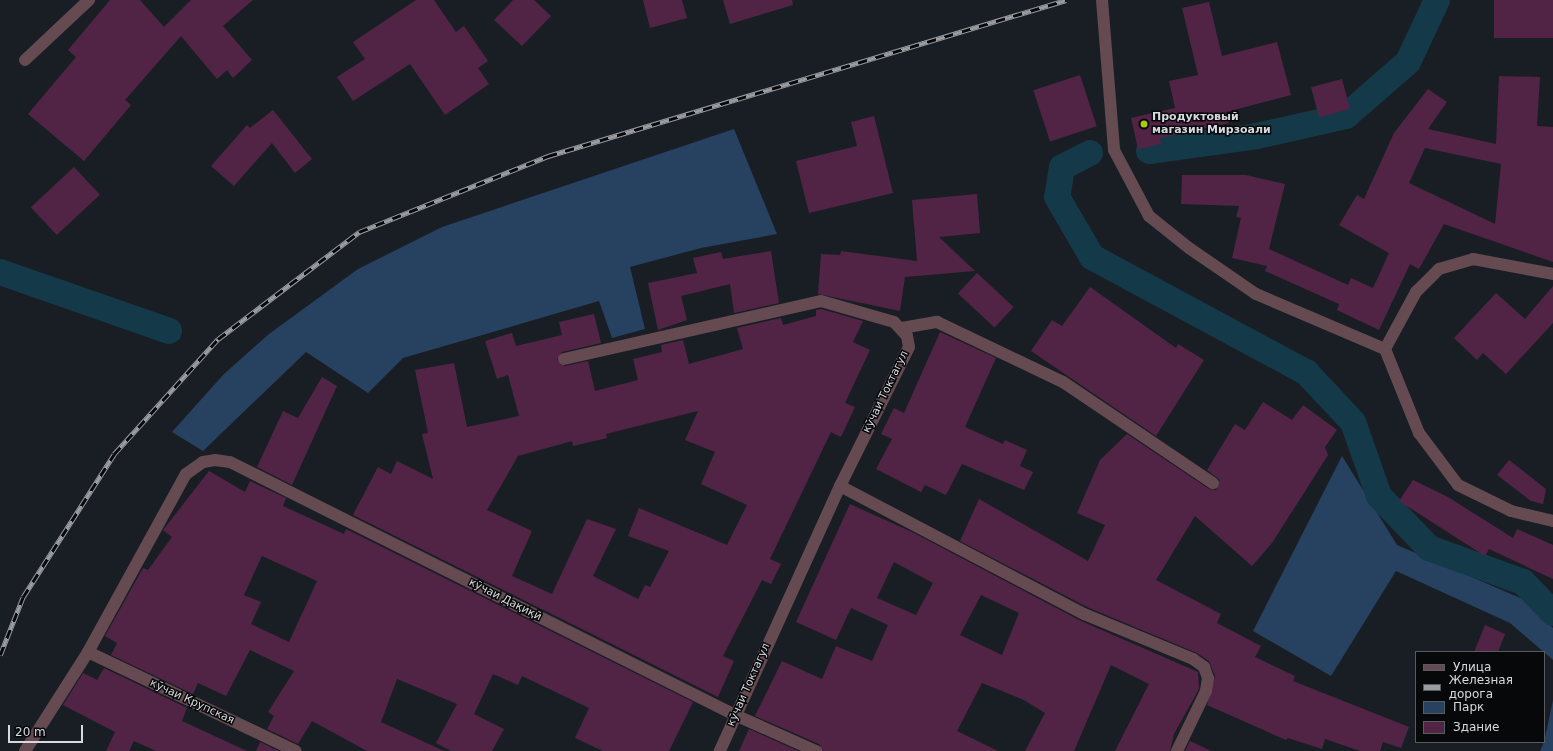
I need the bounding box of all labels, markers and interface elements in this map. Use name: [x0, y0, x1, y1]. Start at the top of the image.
place label: Продуктовый магазин Мирзоали: [1152, 111, 1271, 137]
marker: Продуктовый магазин Мирзоали: [1139, 119, 1149, 129]
street label: кӯчаи Токтагул: [860, 349, 912, 435]
street label: кӯчаи Дақиқӣ: [466, 576, 544, 624]
street label: кӯчаи Токтагул: [725, 641, 773, 729]
legend: [1415, 651, 1545, 743]
text: Улица: [1453, 660, 1491, 674]
text: Железная дорога: [1449, 673, 1513, 701]
street label: кӯчаи Крупская: [148, 677, 236, 727]
text: Парк: [1453, 700, 1484, 714]
scale bar: [10, 717, 85, 743]
text: Здание: [1453, 720, 1499, 734]
text: 20 m: [15, 725, 46, 739]

